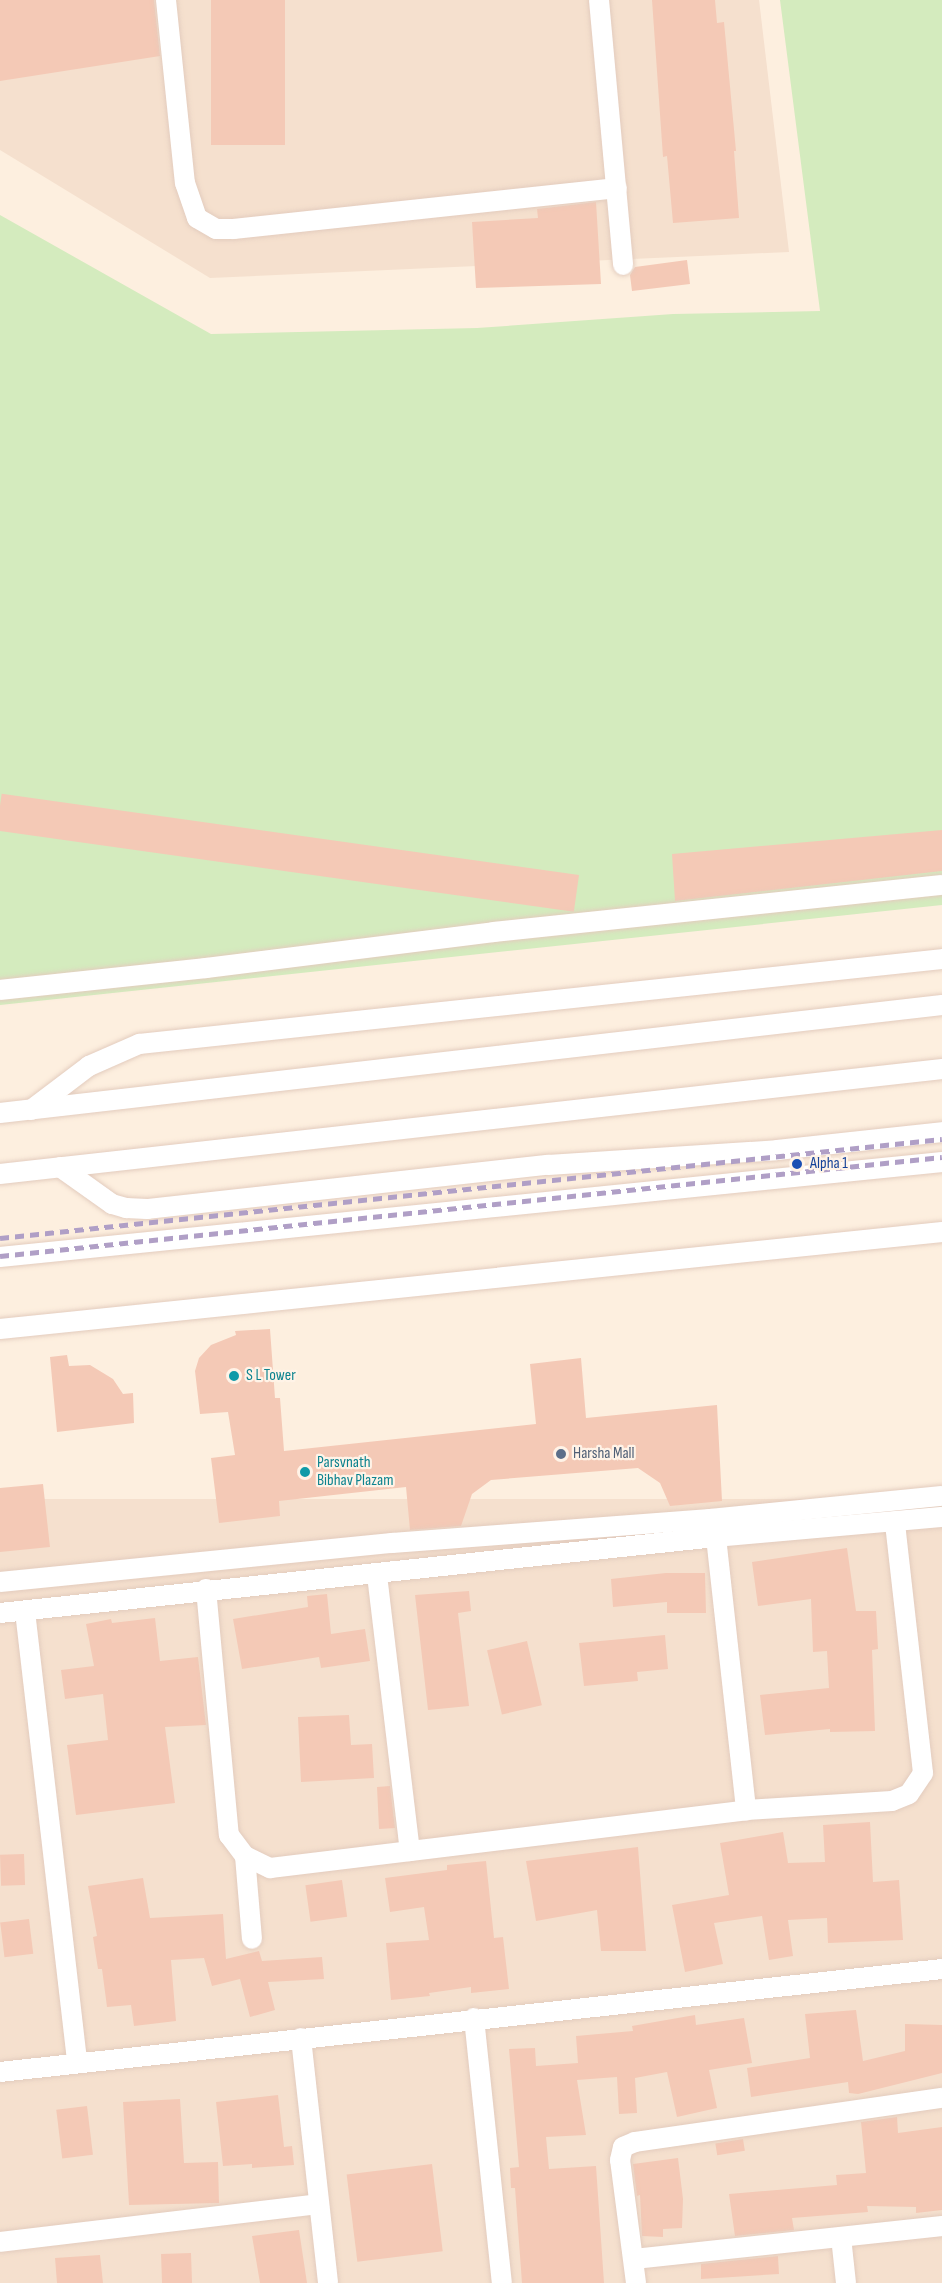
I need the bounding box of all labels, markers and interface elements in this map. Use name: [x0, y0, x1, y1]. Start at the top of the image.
place label: Alpha 1: [810, 1154, 848, 1174]
marker: Alpha 1: [788, 1155, 806, 1173]
place label: S L Tower: [246, 1366, 296, 1386]
marker: S L Tower: [227, 1369, 241, 1383]
place label: Harsha Mall: [573, 1444, 635, 1464]
marker: Harsha Mall: [554, 1447, 568, 1461]
place label: Parsvnath Bibhav Plazam: [317, 1453, 393, 1491]
marker: Parsvnath Bibhav Plazam: [298, 1465, 312, 1479]

